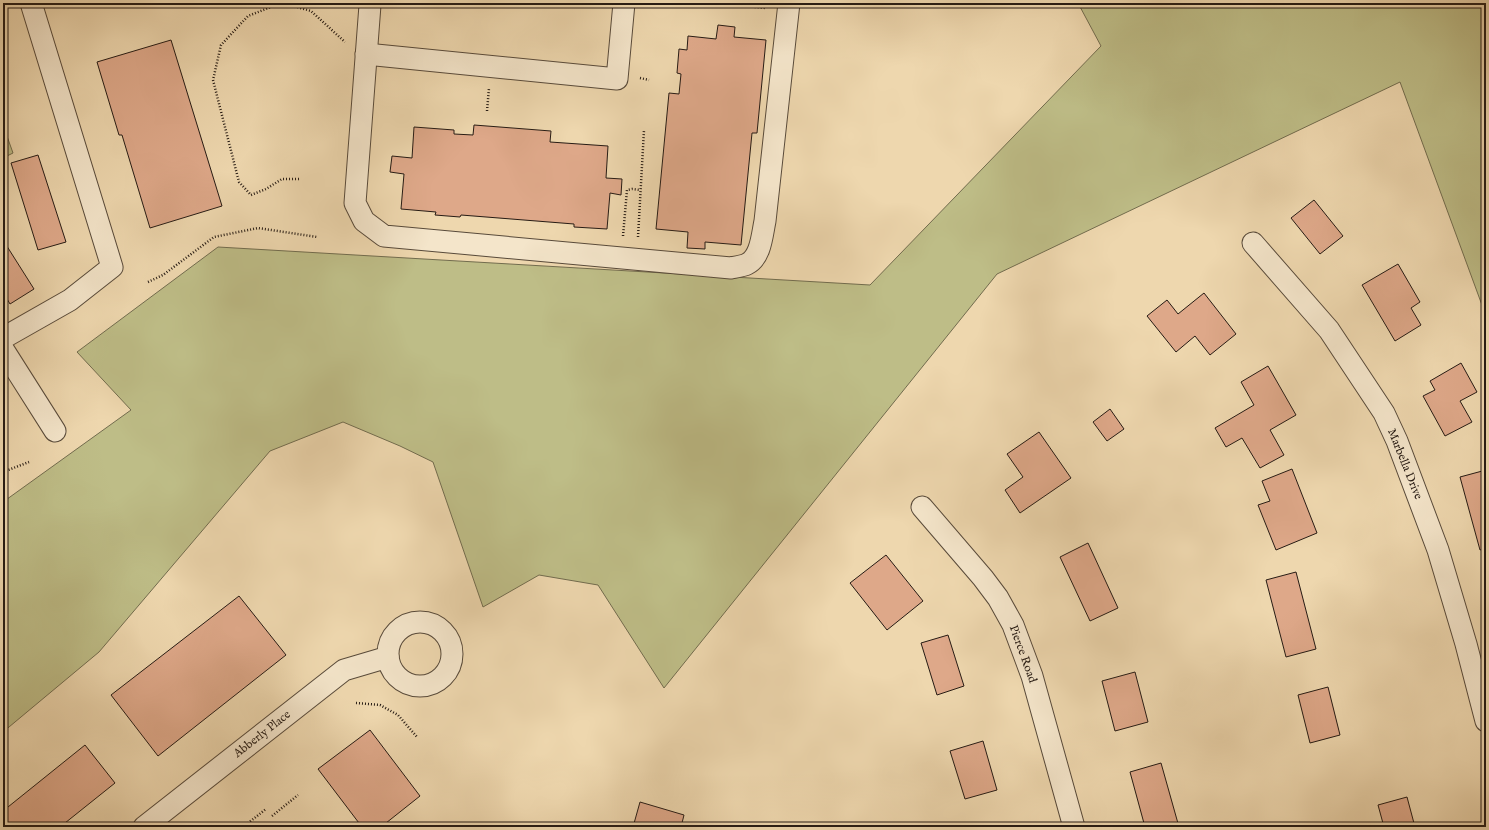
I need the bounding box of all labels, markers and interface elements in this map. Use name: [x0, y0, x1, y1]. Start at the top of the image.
street label: Marbella Drive: [1384, 426, 1426, 502]
street label: Pierce Road: [1006, 623, 1041, 686]
street label: Abberly Place: [230, 707, 294, 762]

